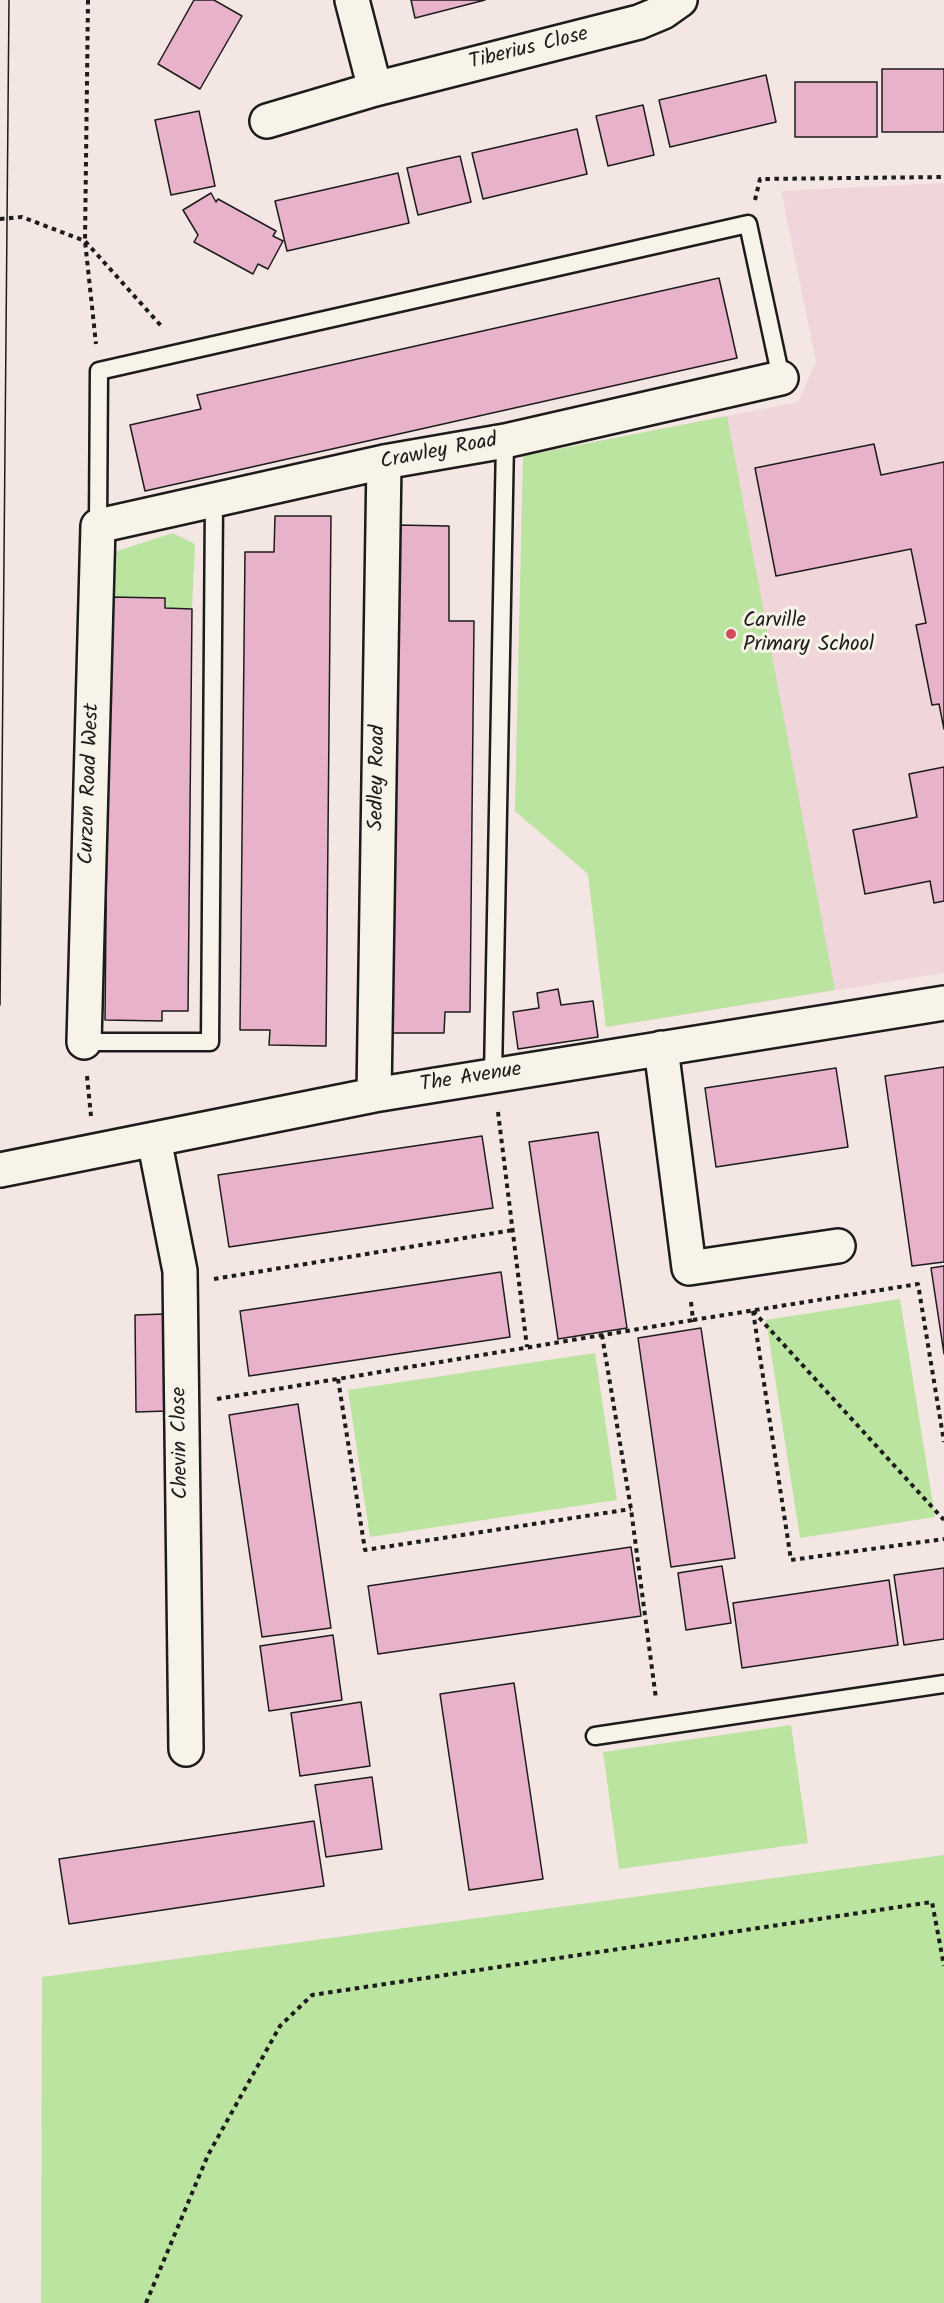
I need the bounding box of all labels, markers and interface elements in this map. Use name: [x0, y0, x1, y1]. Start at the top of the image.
street label: Tiberius Close: [467, 23, 591, 77]
street label: Crawley Road: [378, 429, 500, 477]
place label: Carville Primary School: [743, 609, 874, 659]
marker: Carville Primary School: [724, 627, 738, 641]
street label: Curzon Road West: [76, 703, 106, 865]
street label: Sedley Road: [365, 725, 393, 831]
street label: The Avenue: [419, 1059, 523, 1099]
street label: Chevin Close: [168, 1387, 196, 1499]

